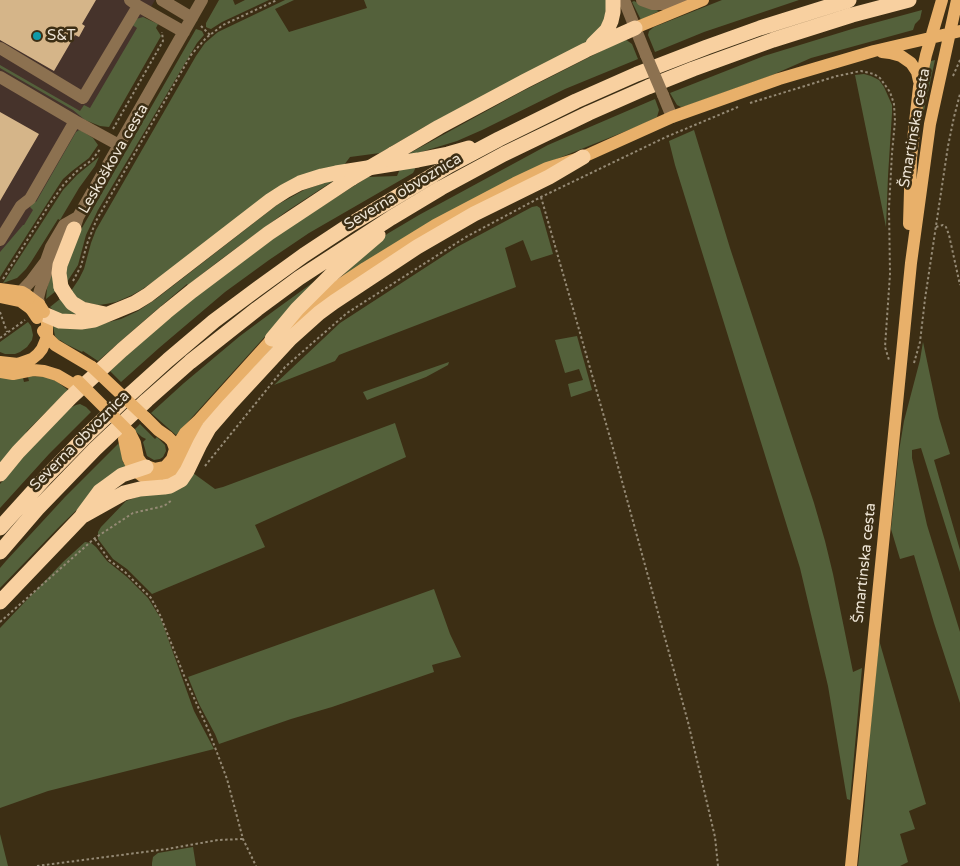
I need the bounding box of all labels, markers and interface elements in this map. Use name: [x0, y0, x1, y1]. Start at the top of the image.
place label: S&T: [47, 27, 76, 45]
marker: S&T: [31, 30, 43, 42]
street label: Šmartinska cesta: [896, 67, 934, 189]
street label: Leskoškova cesta: [75, 101, 153, 217]
street label: Severna obvoznica: [341, 150, 465, 234]
street label: Severna obvoznica: [26, 387, 134, 495]
street label: Šmartinska cesta: [850, 502, 880, 624]

